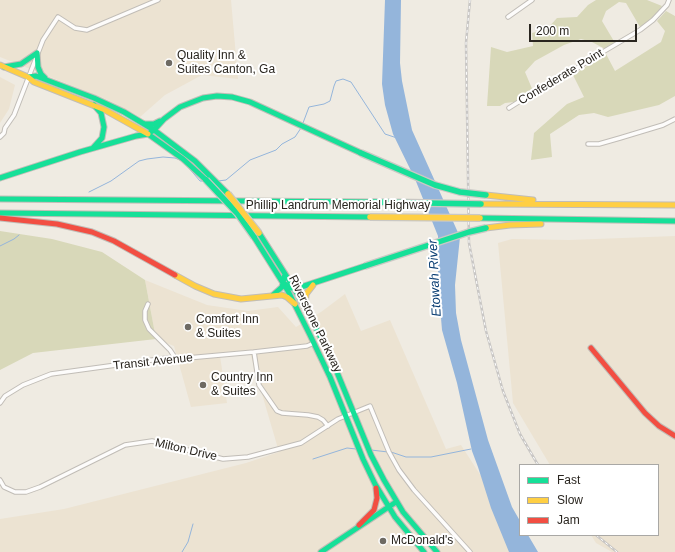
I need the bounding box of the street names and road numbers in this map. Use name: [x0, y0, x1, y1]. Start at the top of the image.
street label: Confederate Point: [516, 46, 606, 108]
street label: Phillip Landrum Memorial Highway: [246, 199, 430, 213]
street label: Riverstone Parkway: [285, 273, 345, 375]
street label: Transit Avenue: [112, 351, 194, 373]
street label: Milton Drive: [154, 436, 218, 464]

